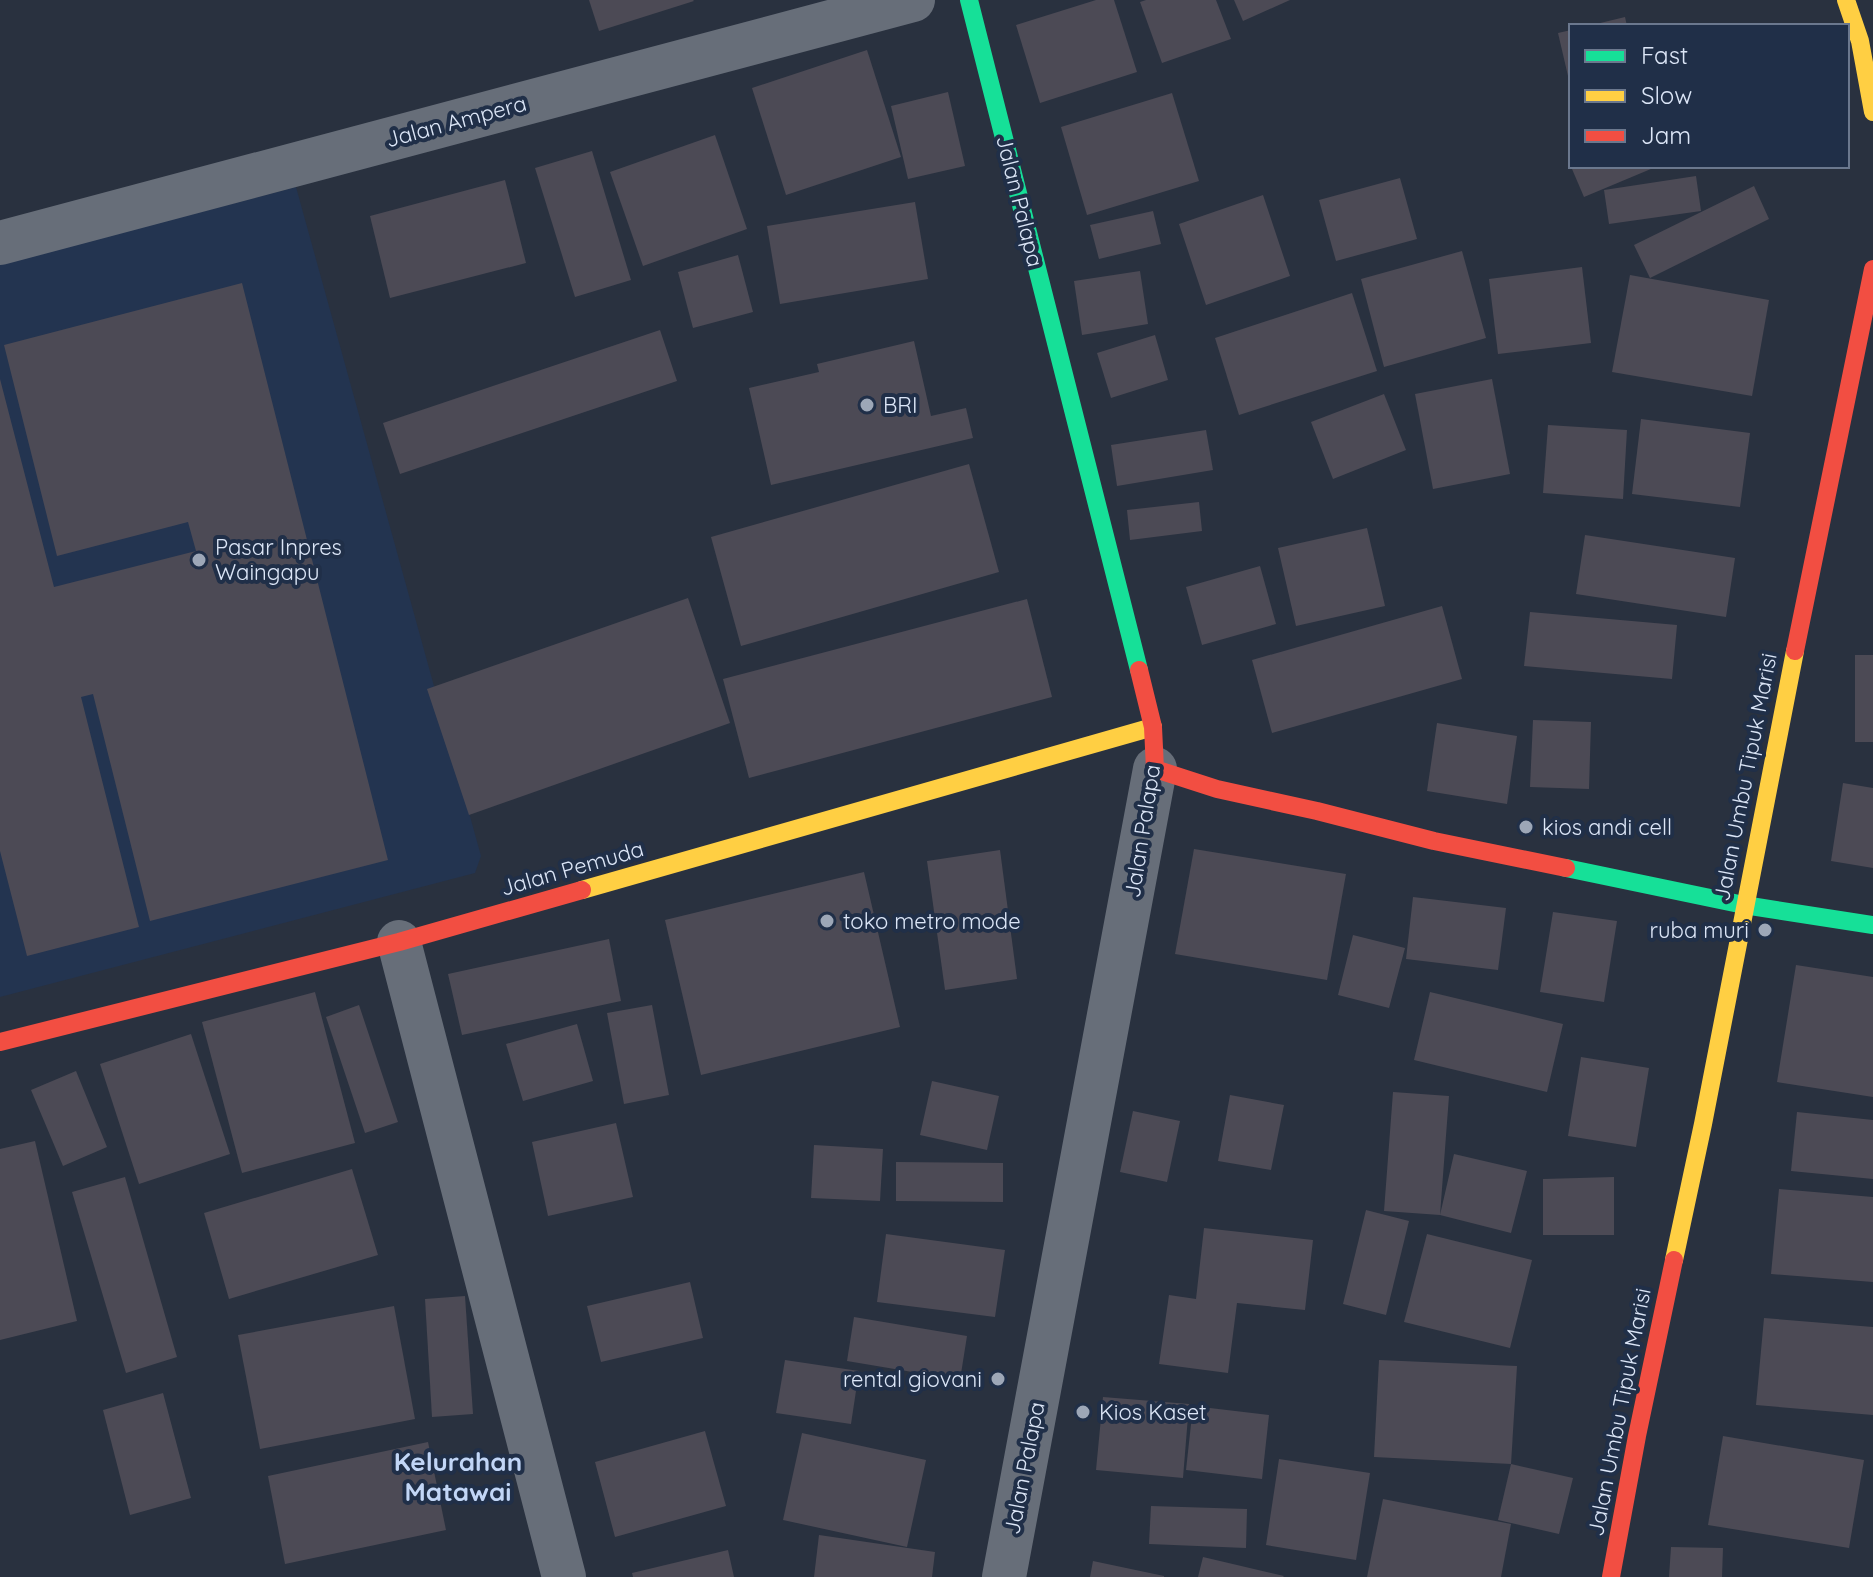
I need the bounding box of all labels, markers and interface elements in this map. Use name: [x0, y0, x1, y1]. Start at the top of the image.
legend: [1569, 24, 1849, 168]
text: Fast: [1641, 40, 1688, 70]
text: Slow: [1641, 80, 1692, 110]
street label: Jalan Ampera: [383, 89, 529, 153]
text: Jam: [1641, 120, 1691, 150]
street label: Jalan Palapa: [990, 132, 1050, 270]
place label: BRI: [883, 391, 918, 419]
marker: BRI: [858, 396, 876, 414]
place label: Pasar Inpres Waingapu: [215, 533, 342, 586]
marker: Pasar Inpres Waingapu: [190, 551, 208, 569]
street label: Jalan Umbu Tipuk Marisi: [1707, 651, 1783, 903]
street label: Jalan Palapa: [1118, 762, 1166, 900]
place label: kios andi cell: [1542, 813, 1672, 841]
marker: kios andi cell: [1517, 818, 1535, 836]
street label: Jalan Pemuda: [497, 834, 647, 902]
place label: toko metro mode: [843, 907, 1021, 935]
marker: toko metro mode: [818, 912, 836, 930]
place label: ruba muri: [1650, 916, 1749, 944]
marker: ruba muri: [1756, 921, 1774, 939]
street label: Jalan Umbu Tipuk Marisi: [1581, 1286, 1657, 1538]
place label: rental giovani: [843, 1365, 982, 1393]
marker: rental giovani: [989, 1370, 1007, 1388]
place label: Kios Kaset: [1099, 1398, 1207, 1426]
street label: Jalan Palapa: [997, 1399, 1051, 1537]
marker: Kios Kaset: [1074, 1403, 1092, 1421]
district label: Kelurahan Matawai: [394, 1445, 522, 1508]

